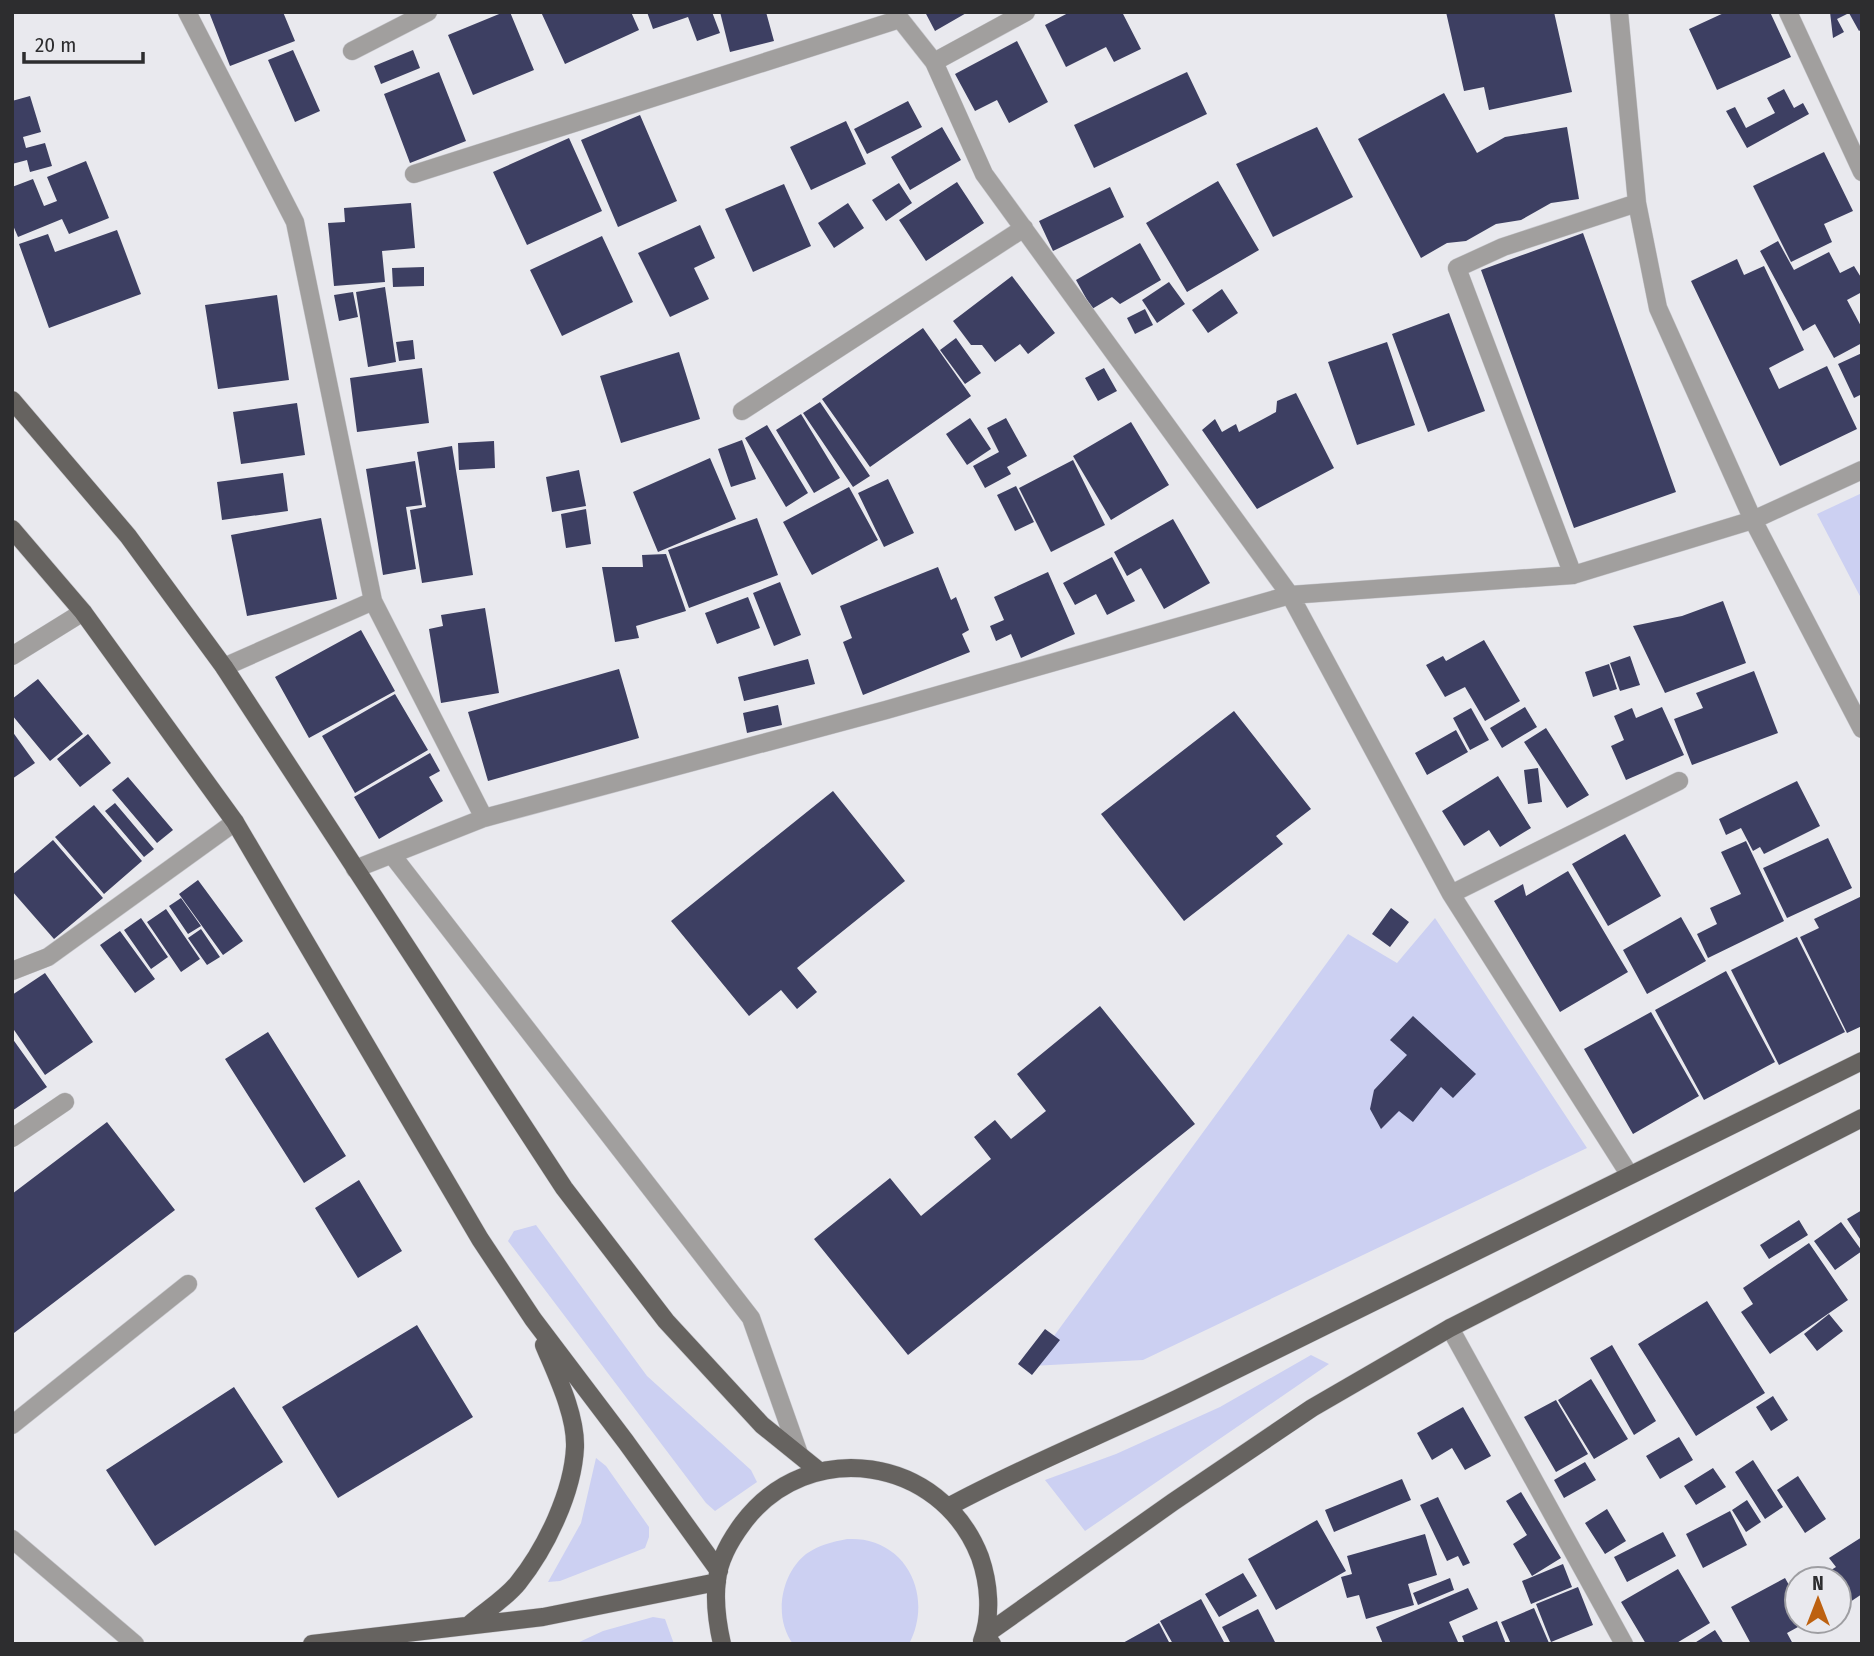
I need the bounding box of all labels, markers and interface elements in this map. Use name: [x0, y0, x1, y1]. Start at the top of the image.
scale bar: [24, 21, 144, 65]
text: 20 m: [35, 32, 76, 58]
north arrow: [1783, 1565, 1853, 1635]
text: N: [1812, 1572, 1824, 1595]

